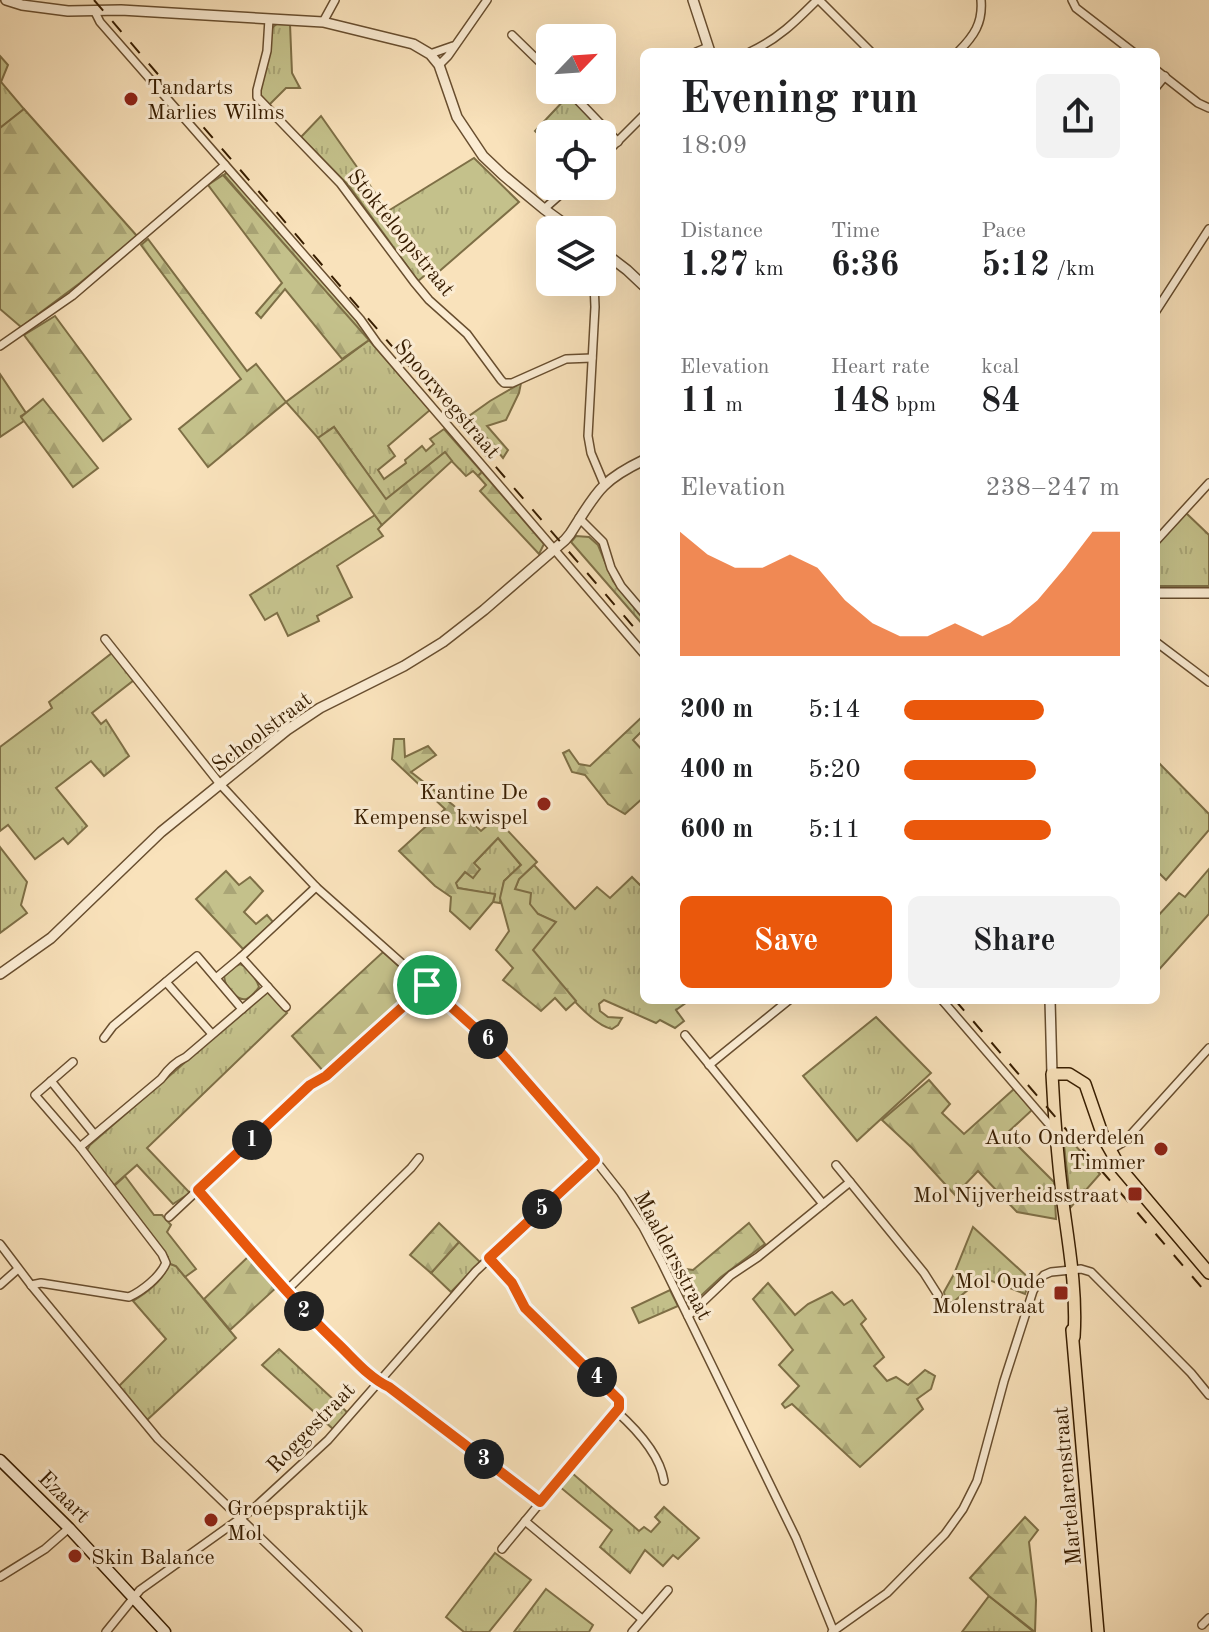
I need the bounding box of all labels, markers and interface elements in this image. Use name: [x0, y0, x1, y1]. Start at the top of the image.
north arrow: [536, 24, 616, 104]
map controls: [536, 24, 616, 296]
button: share: [1036, 74, 1120, 158]
place label: Tandarts Marlies Wilms: [147, 77, 284, 124]
text: Evening run: [680, 78, 918, 122]
marker: Tandarts Marlies Wilms: [122, 90, 140, 108]
button: locate: [536, 120, 616, 200]
text: 18:09: [680, 133, 748, 159]
street label: Stokteloopstraat: [343, 166, 458, 301]
button: layers: [536, 216, 616, 296]
text: Distance: [680, 220, 763, 242]
text: Time: [831, 220, 880, 242]
text: Pace: [981, 220, 1026, 242]
text: 1.27: [680, 249, 749, 283]
text: 6:36: [831, 249, 899, 283]
text: 5:12: [981, 249, 1050, 283]
text: km: [749, 258, 784, 280]
text: /km: [1050, 258, 1095, 280]
street label: Spoorwegstraat: [389, 336, 504, 463]
text: Elevation: [680, 356, 770, 378]
text: Heart rate: [831, 356, 930, 378]
text: kcal: [981, 356, 1019, 378]
text: 11: [680, 385, 719, 419]
text: 148: [831, 385, 890, 419]
text: 84: [981, 385, 1021, 419]
text: m: [719, 394, 743, 416]
text: bpm: [890, 394, 936, 416]
text: Elevation: [680, 475, 786, 501]
text: 238–247 m: [985, 475, 1120, 501]
street label: Schoolstraat: [208, 688, 316, 777]
text: 200 m: [680, 697, 753, 723]
text: 5:14: [808, 697, 861, 723]
text: 400 m: [680, 757, 753, 783]
text: 5:20: [808, 757, 861, 783]
place label: Kantine De Kempense kwispel: [353, 782, 528, 829]
marker: Kantine De Kempense kwispel: [535, 795, 553, 813]
text: 600 m: [680, 817, 753, 843]
text: 5:11: [808, 817, 861, 843]
button: Save: [680, 896, 892, 988]
button: Share: [908, 896, 1120, 988]
pin: [393, 951, 461, 1019]
icon: arrive: [405, 963, 449, 1007]
pin: 6: [468, 1019, 508, 1059]
text: 6: [482, 1028, 494, 1050]
pin: 1: [232, 1120, 272, 1160]
place label: Auto Onderdelen Timmer: [984, 1127, 1145, 1174]
text: 1: [246, 1129, 258, 1151]
marker: Auto Onderdelen Timmer: [1152, 1140, 1170, 1158]
place label: Mol Nijverheidsstraat: [913, 1185, 1119, 1207]
marker: Mol Nijverheidsstraat: [1126, 1185, 1144, 1203]
street label: Maaldersstraat: [629, 1188, 715, 1324]
pin: 5: [522, 1189, 562, 1229]
text: 5: [536, 1198, 548, 1220]
place label: Mol Oude Molenstraat: [932, 1271, 1045, 1318]
marker: Mol Oude Molenstraat: [1052, 1284, 1070, 1302]
pin: 2: [284, 1291, 324, 1331]
text: 2: [298, 1300, 310, 1322]
pin: 4: [577, 1357, 617, 1397]
text: 4: [591, 1366, 603, 1388]
street label: Roggestraat: [263, 1379, 360, 1478]
street label: Martelarenstraat: [1050, 1405, 1086, 1566]
pin: 3: [464, 1439, 504, 1479]
text: 3: [478, 1448, 490, 1470]
street label: Ezaart: [33, 1467, 94, 1528]
place label: Groepspraktijk Mol: [227, 1498, 369, 1545]
marker: Groepspraktijk Mol: [202, 1511, 220, 1529]
marker: Skin Balance: [66, 1547, 84, 1565]
place label: Skin Balance: [91, 1547, 215, 1569]

